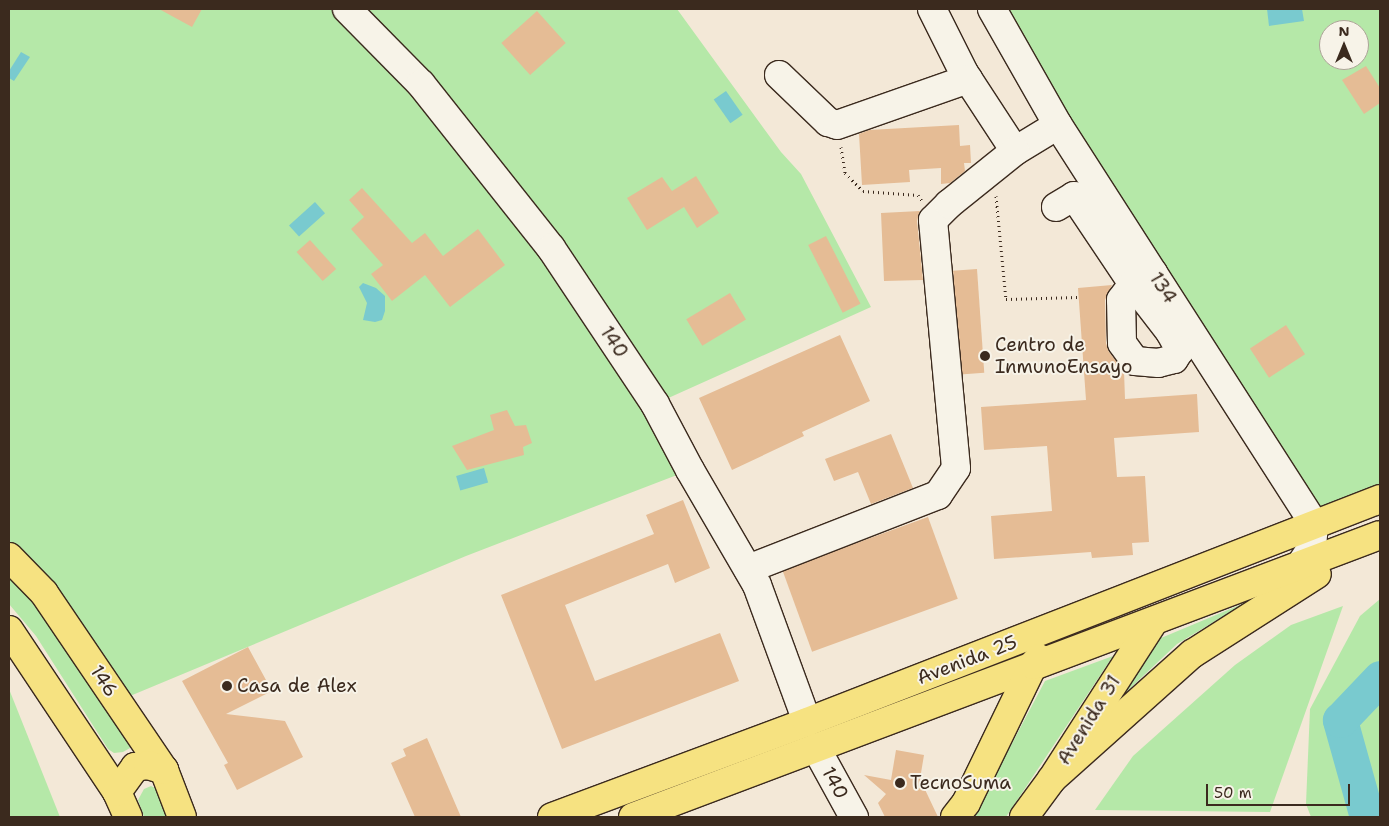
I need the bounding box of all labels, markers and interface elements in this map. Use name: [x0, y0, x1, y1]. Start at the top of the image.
north arrow: [1319, 20, 1369, 70]
text: N: [1338, 22, 1350, 40]
street label: 134: [1144, 268, 1182, 308]
street label: 140: [595, 322, 633, 362]
place label: Centro de InmunoEnsayo: [995, 334, 1133, 378]
marker: Centro de InmunoEnsayo: [979, 350, 991, 362]
street label: Avenida 25: [914, 630, 1020, 690]
street label: 146: [85, 661, 123, 701]
street label: Avenida 31: [1053, 671, 1125, 769]
place label: Casa de Alex: [237, 675, 357, 697]
marker: Casa de Alex: [221, 680, 233, 692]
street label: 140: [817, 763, 853, 803]
place label: TecnoSuma: [910, 772, 1011, 794]
scale bar: [1209, 774, 1353, 806]
marker: TecnoSuma: [894, 777, 906, 789]
text: 50 m: [1214, 783, 1252, 803]

